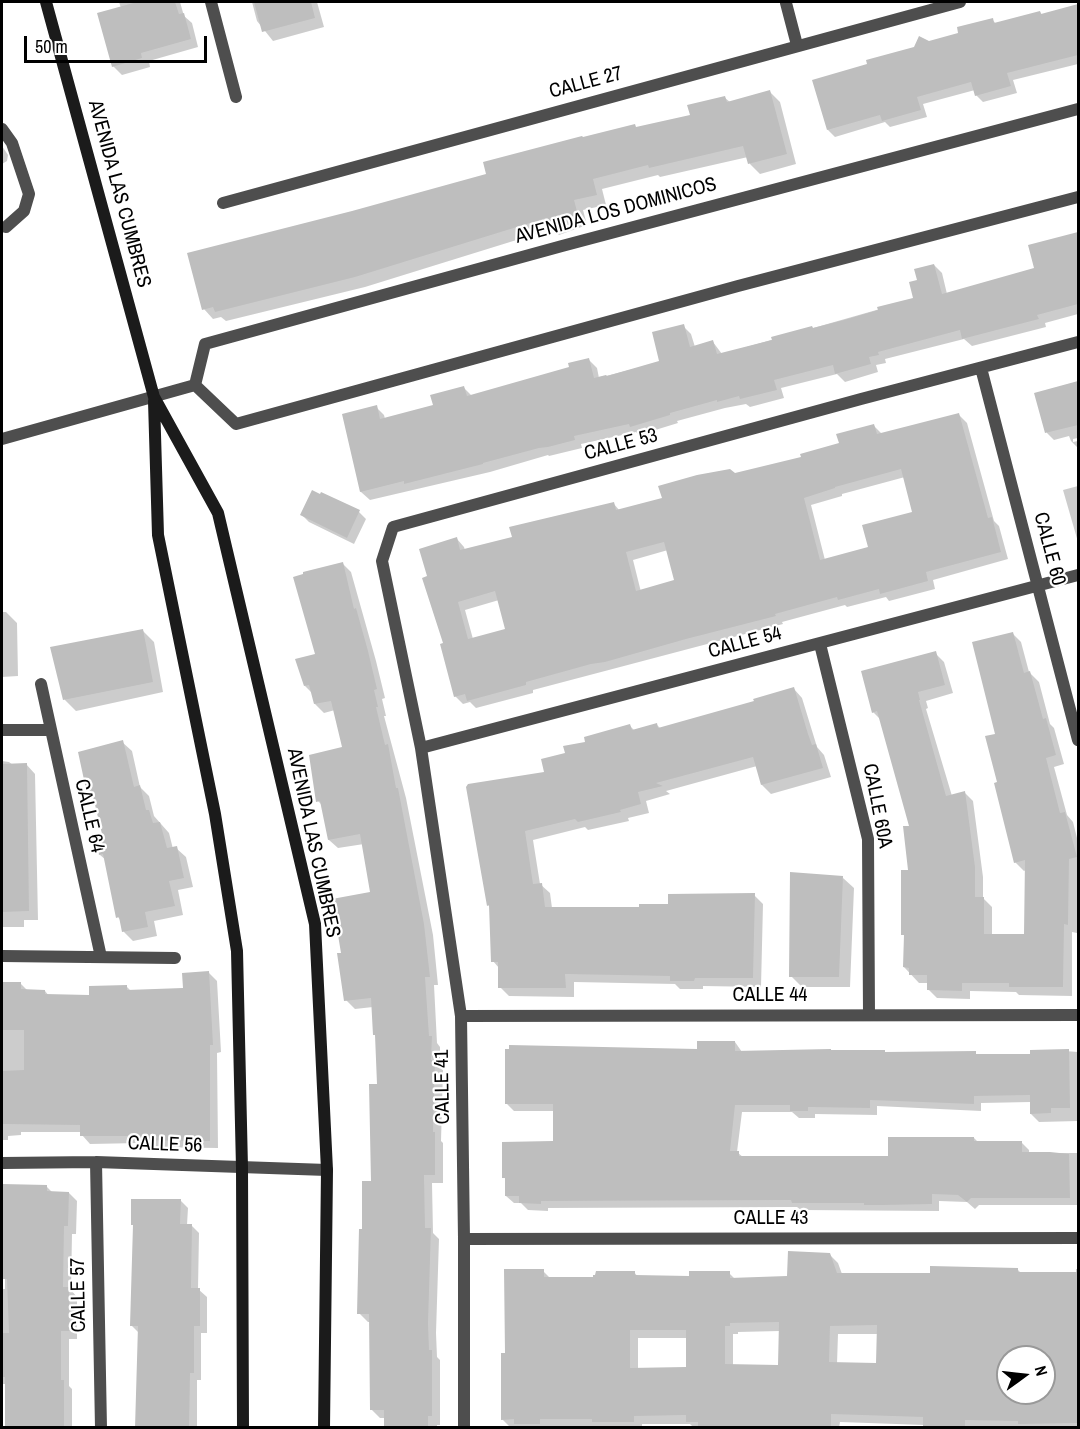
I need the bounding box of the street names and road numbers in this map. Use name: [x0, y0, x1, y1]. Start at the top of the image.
street label: CALLE 27: [547, 62, 625, 104]
street label: AVENIDA LAS CUMBRES: [82, 98, 156, 290]
street label: AVENIDA LOS DOMINICOS: [513, 173, 719, 249]
street label: CALLE 53: [582, 424, 660, 466]
street label: CALLE 60: [1028, 510, 1070, 588]
street label: CALLE 54: [706, 622, 784, 664]
street label: AVENIDA LAS CUMBRES: [281, 746, 345, 940]
street label: CALLE 60A: [857, 762, 897, 850]
street label: CALLE 64: [69, 777, 109, 855]
street label: CALLE 44: [733, 984, 807, 1008]
street label: CALLE 41: [430, 1049, 456, 1125]
street label: CALLE 56: [127, 1132, 203, 1158]
street label: CALLE 43: [734, 1207, 808, 1231]
street label: CALLE 57: [66, 1257, 92, 1333]

